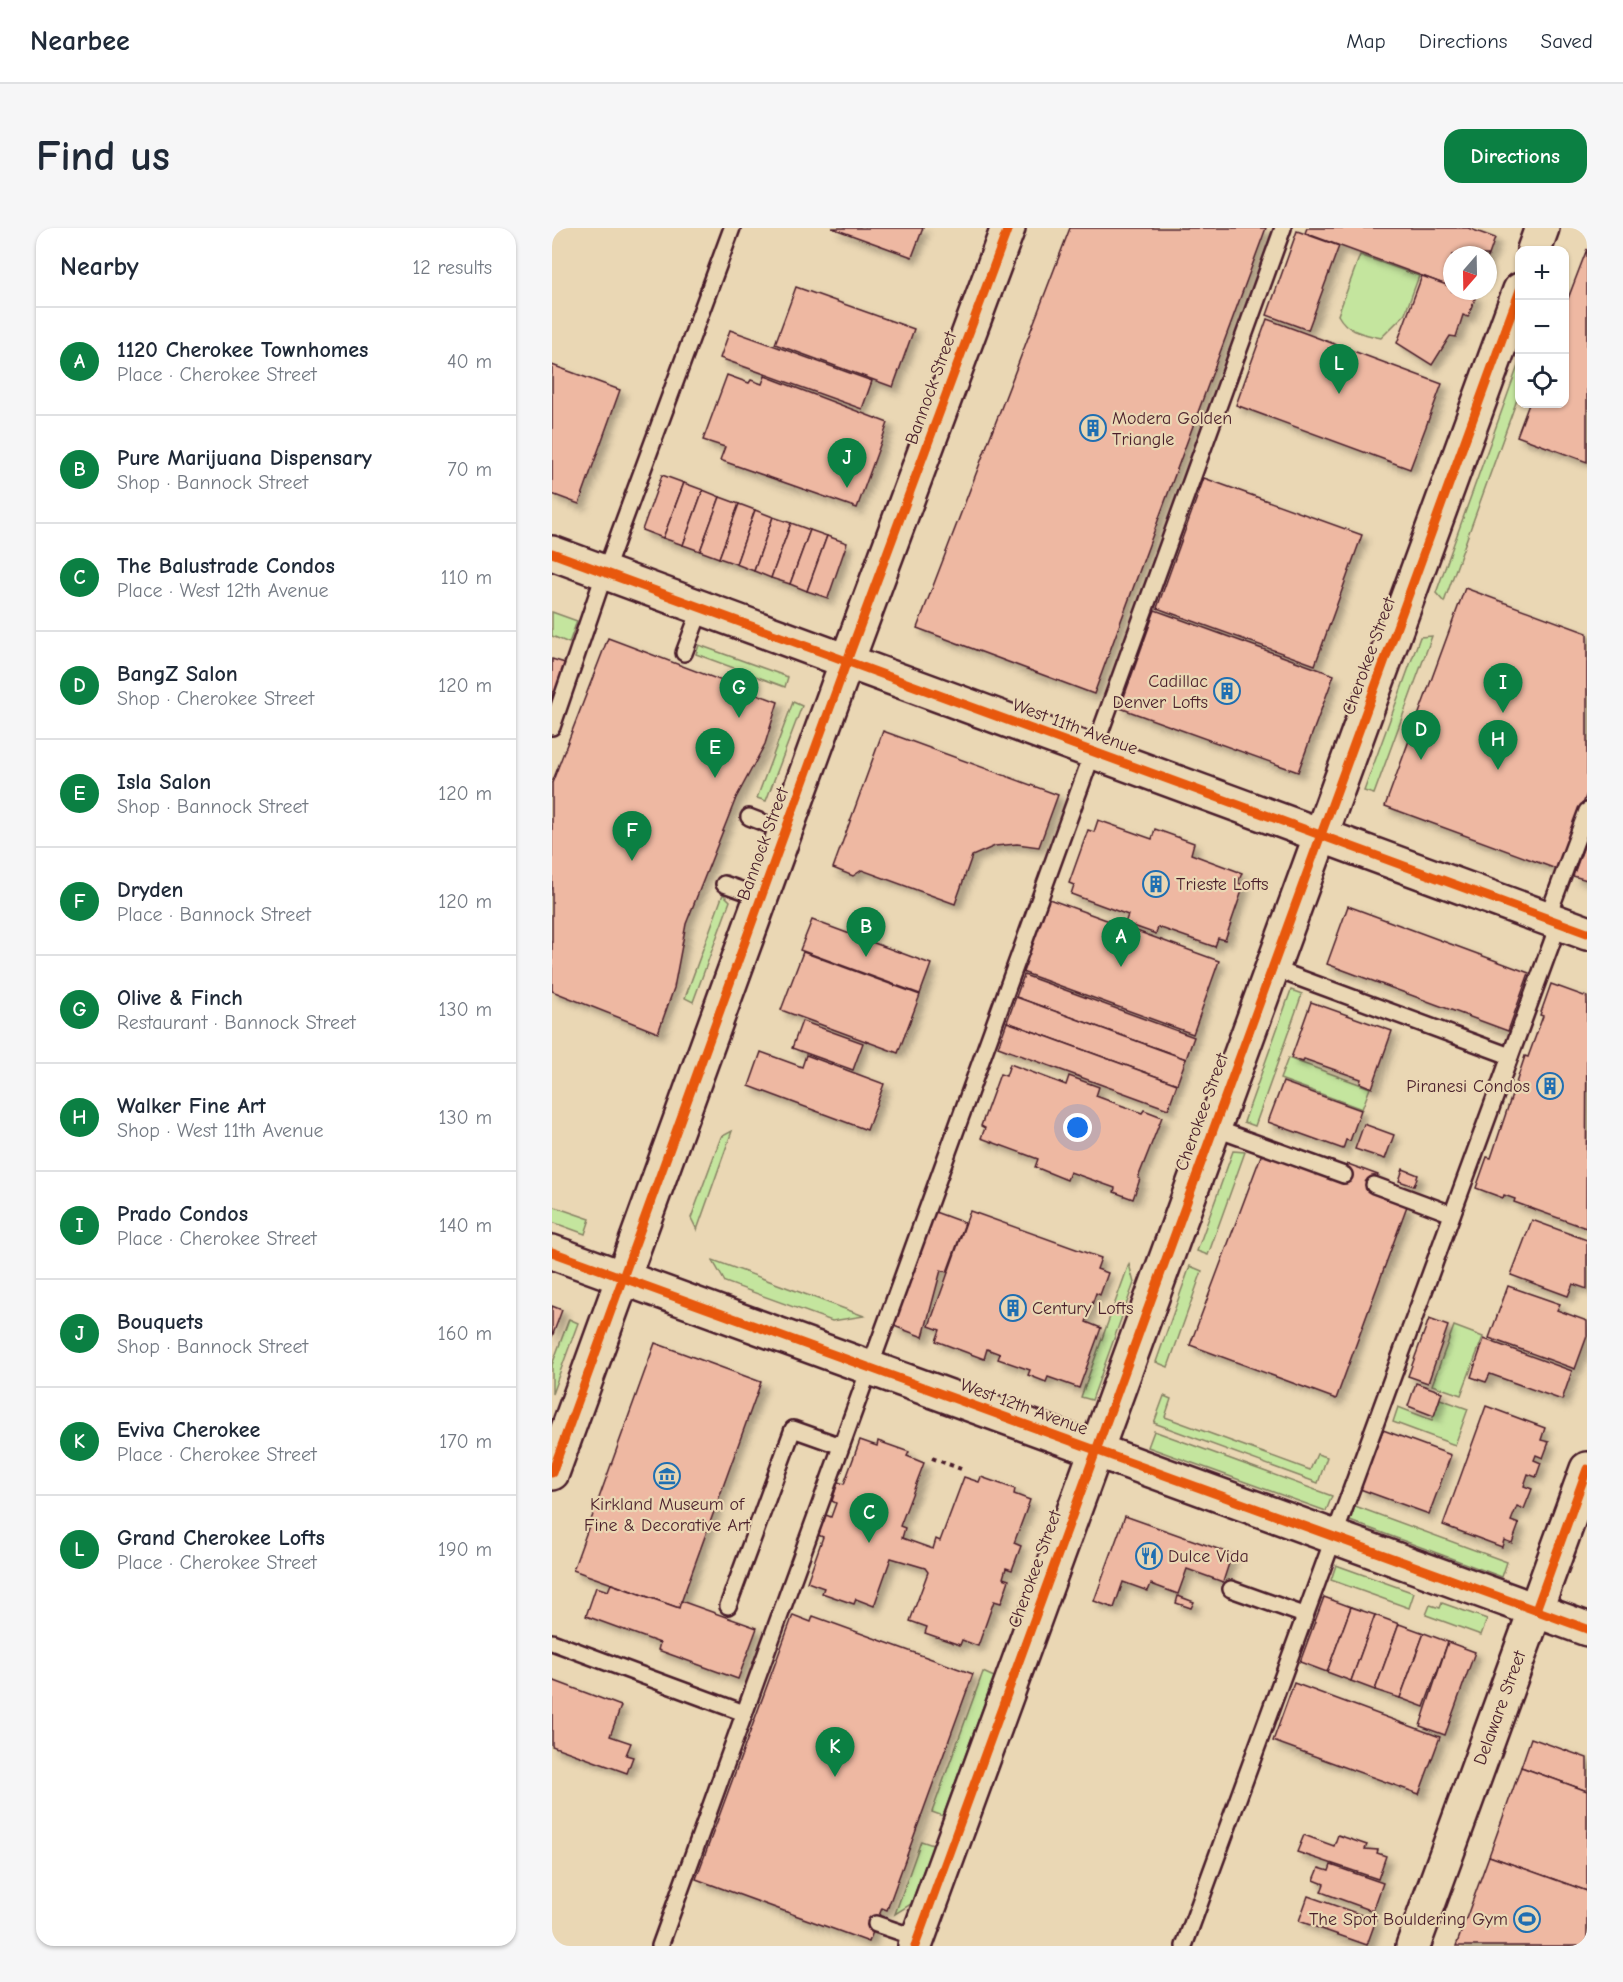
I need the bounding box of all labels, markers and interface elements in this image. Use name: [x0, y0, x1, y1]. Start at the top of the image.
text: Nearbee: [30, 25, 130, 57]
text: Map: [1346, 29, 1386, 53]
text: Directions: [1419, 29, 1508, 53]
text: Saved: [1541, 29, 1593, 53]
button: Directions: [1444, 129, 1587, 183]
text: Find us: [36, 132, 170, 181]
north arrow: [1443, 246, 1497, 300]
map controls: [1515, 246, 1569, 408]
button: +: [1515, 246, 1569, 300]
text: Nearby: [60, 252, 139, 282]
text: 12 results: [412, 256, 492, 279]
button: −: [1515, 300, 1569, 354]
street label: Bannock Street: [901, 328, 961, 447]
text: 1120 Cherokee Townhomes: [117, 337, 368, 363]
pin: L: [1320, 344, 1358, 394]
text: A: [74, 350, 85, 373]
text: 40 m: [447, 350, 492, 373]
button: locate: [1515, 354, 1569, 408]
text: Place · Cherokee Street: [117, 363, 317, 386]
place label: Modera Golden Triangle: [1112, 408, 1232, 450]
building icon: Modera Golden Triangle: [1078, 413, 1108, 443]
pin: J: [828, 438, 866, 488]
text: Pure Marijuana Dispensary: [117, 445, 372, 471]
text: B: [73, 458, 86, 481]
text: 70 m: [447, 458, 492, 481]
text: Shop · Bannock Street: [117, 471, 308, 494]
text: The Balustrade Condos: [117, 553, 335, 579]
text: C: [73, 566, 86, 589]
text: 110 m: [441, 566, 492, 589]
text: Place · West 12th Avenue: [117, 579, 329, 602]
street label: Cherokee Street: [1338, 594, 1400, 718]
text: BangZ Salon: [117, 661, 238, 687]
pin: I: [1484, 664, 1522, 713]
pin: G: [720, 668, 759, 718]
place label: Cadillac Denver Lofts: [1113, 671, 1208, 713]
text: D: [73, 674, 86, 697]
text: 120 m: [438, 674, 492, 697]
building icon: Cadillac Denver Lofts: [1212, 676, 1242, 706]
text: Shop · Cherokee Street: [117, 687, 314, 710]
street label: West 11th Avenue: [1009, 695, 1141, 759]
pin: D: [1402, 710, 1440, 760]
pin: H: [1478, 720, 1518, 770]
pin: E: [696, 728, 734, 778]
text: Isla Salon: [117, 769, 211, 795]
text: E: [74, 782, 85, 805]
text: 120 m: [438, 782, 492, 805]
street label: Bannock Street: [733, 784, 793, 903]
text: Shop · Bannock Street: [117, 795, 308, 818]
pin: F: [612, 812, 652, 861]
building icon: Trieste Lofts: [1141, 869, 1171, 899]
place label: Trieste Lofts: [1176, 874, 1269, 895]
text: Dryden: [117, 877, 184, 903]
text: F: [74, 890, 85, 913]
text: 120 m: [438, 890, 492, 913]
text: Place · Bannock Street: [117, 903, 311, 926]
pin: B: [846, 908, 886, 957]
pin: A: [1102, 918, 1140, 967]
text: Olive & Finch: [117, 985, 243, 1011]
text: G: [72, 998, 87, 1021]
text: 130 m: [439, 998, 492, 1021]
text: Restaurant · Bannock Street: [117, 1011, 356, 1034]
street label: Cherokee Street: [1171, 1050, 1233, 1174]
building icon: Piranesi Condos: [1535, 1071, 1565, 1101]
place label: Piranesi Condos: [1406, 1076, 1530, 1097]
text: Walker Fine Art: [117, 1093, 266, 1119]
text: H: [72, 1106, 87, 1129]
text: 130 m: [439, 1106, 492, 1129]
your location: [1063, 1113, 1092, 1142]
text: Shop · West 11th Avenue: [117, 1119, 323, 1142]
text: Prado Condos: [117, 1201, 248, 1227]
text: I: [75, 1214, 84, 1237]
text: 140 m: [439, 1214, 492, 1237]
text: Place · Cherokee Street: [117, 1227, 317, 1250]
building icon: Century Lofts: [998, 1293, 1028, 1323]
place label: Century Lofts: [1032, 1298, 1133, 1319]
text: Bouquets: [117, 1309, 203, 1335]
text: J: [75, 1322, 84, 1345]
text: 160 m: [438, 1322, 492, 1345]
text: Shop · Bannock Street: [117, 1335, 308, 1358]
street label: West 12th Avenue: [957, 1374, 1091, 1440]
text: Eviva Cherokee: [117, 1417, 260, 1443]
text: K: [74, 1430, 85, 1453]
text: 170 m: [439, 1430, 492, 1453]
text: Place · Cherokee Street: [117, 1443, 317, 1466]
museum icon: Kirkland Museum of Fine & Decorative Art: [652, 1461, 682, 1491]
place label: Kirkland Museum of Fine & Decorative Art: [584, 1494, 751, 1536]
pin: C: [850, 1494, 888, 1543]
street label: Cherokee Street: [1004, 1507, 1066, 1631]
text: Grand Cherokee Lofts: [117, 1525, 325, 1551]
text: L: [74, 1538, 85, 1561]
text: 190 m: [438, 1538, 492, 1561]
restaurant icon: Dulce Vida: [1134, 1541, 1164, 1571]
place label: Dulce Vida: [1168, 1546, 1249, 1567]
text: Place · Cherokee Street: [117, 1551, 317, 1574]
street label: Delaware Street: [1470, 1647, 1531, 1768]
pin: K: [816, 1728, 854, 1777]
sports icon: The Spot Bouldering Gym: [1512, 1904, 1542, 1934]
place label: The Spot Bouldering Gym: [1309, 1909, 1508, 1930]

